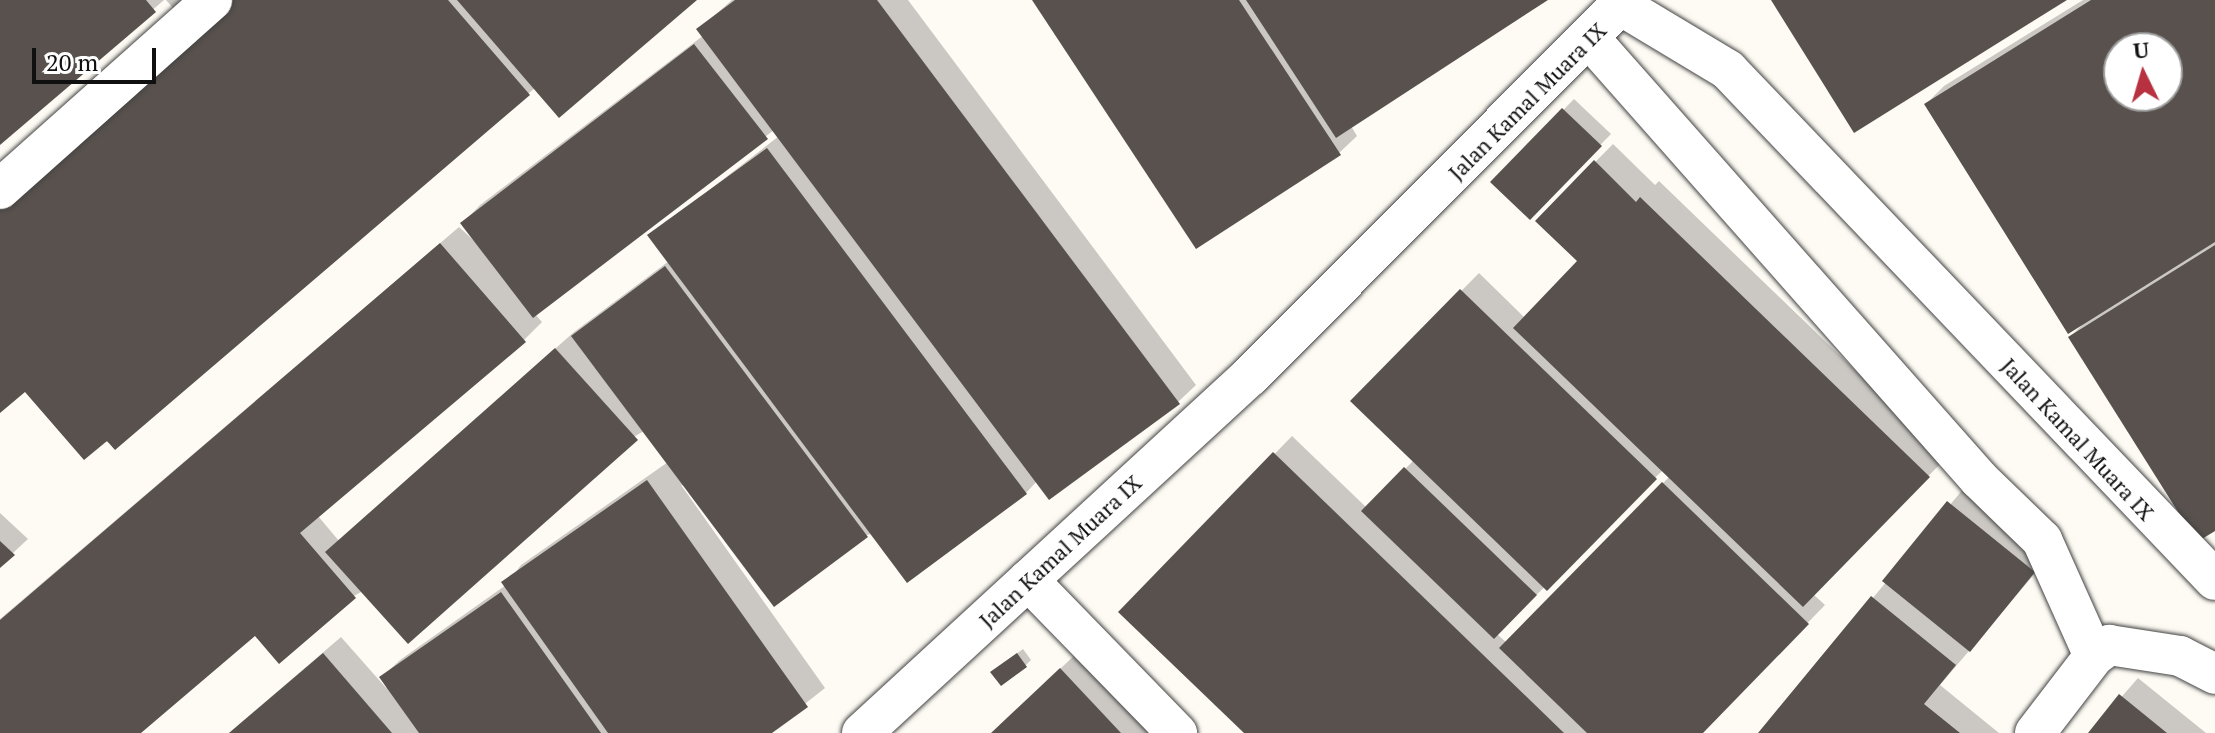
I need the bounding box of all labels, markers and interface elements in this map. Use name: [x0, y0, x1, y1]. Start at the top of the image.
street label: Jalan Kamal Muara IX: [1443, 17, 1611, 185]
scale bar: [36, 32, 160, 82]
north arrow: [2103, 32, 2183, 112]
text: U: [2132, 34, 2150, 65]
text: 20 m: [46, 46, 98, 78]
street label: Jalan Kamal Muara IX: [1996, 352, 2160, 526]
street label: Jalan Kamal Muara IX: [973, 469, 1147, 633]

